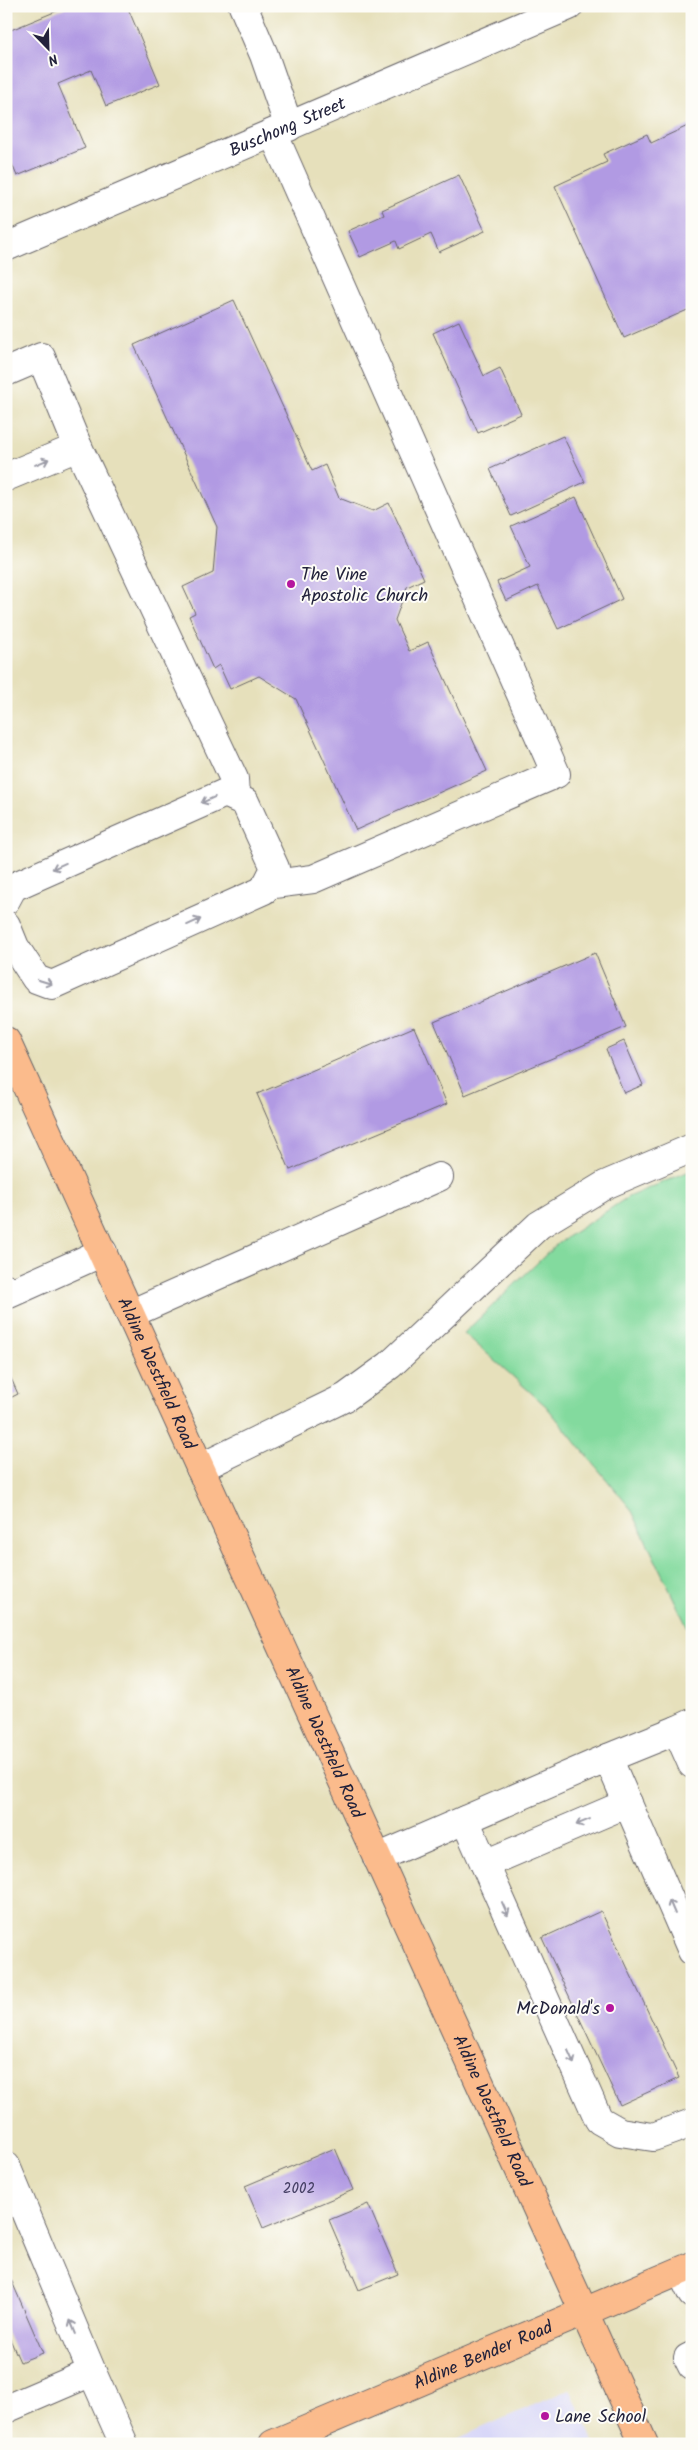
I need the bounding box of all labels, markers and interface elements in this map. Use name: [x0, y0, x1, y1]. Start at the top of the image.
north arrow: [22, 22, 72, 72]
text: N: [44, 47, 61, 71]
street label: Buschong Street: [225, 90, 352, 166]
one-way arrow: [34, 456, 49, 466]
place label: The Vine Apostolic Church: [301, 561, 428, 611]
marker: The Vine Apostolic Church: [285, 578, 297, 590]
one-way arrow: [201, 796, 216, 806]
one-way arrow: [52, 862, 67, 871]
one-way arrow: [186, 916, 201, 926]
one-way arrow: [37, 978, 53, 988]
street label: Aldine Westfield Road: [108, 1293, 203, 1456]
street label: Aldine Westfield Road: [276, 1662, 371, 1824]
one-way arrow: [576, 1818, 591, 1828]
one-way arrow: [667, 1899, 676, 1914]
one-way arrow: [500, 1901, 510, 1916]
place label: McDonald's: [516, 1995, 600, 2024]
marker: McDonald's: [604, 2002, 616, 2014]
street label: Aldine Westfield Road: [444, 2030, 539, 2193]
one-way arrow: [567, 2049, 577, 2064]
house number: 2002: [283, 2177, 315, 2201]
street label: Aldine Bender Road: [409, 2313, 559, 2399]
one-way arrow: [68, 2320, 78, 2335]
place label: Lane School: [555, 2403, 647, 2432]
marker: Lane School: [539, 2410, 551, 2422]

